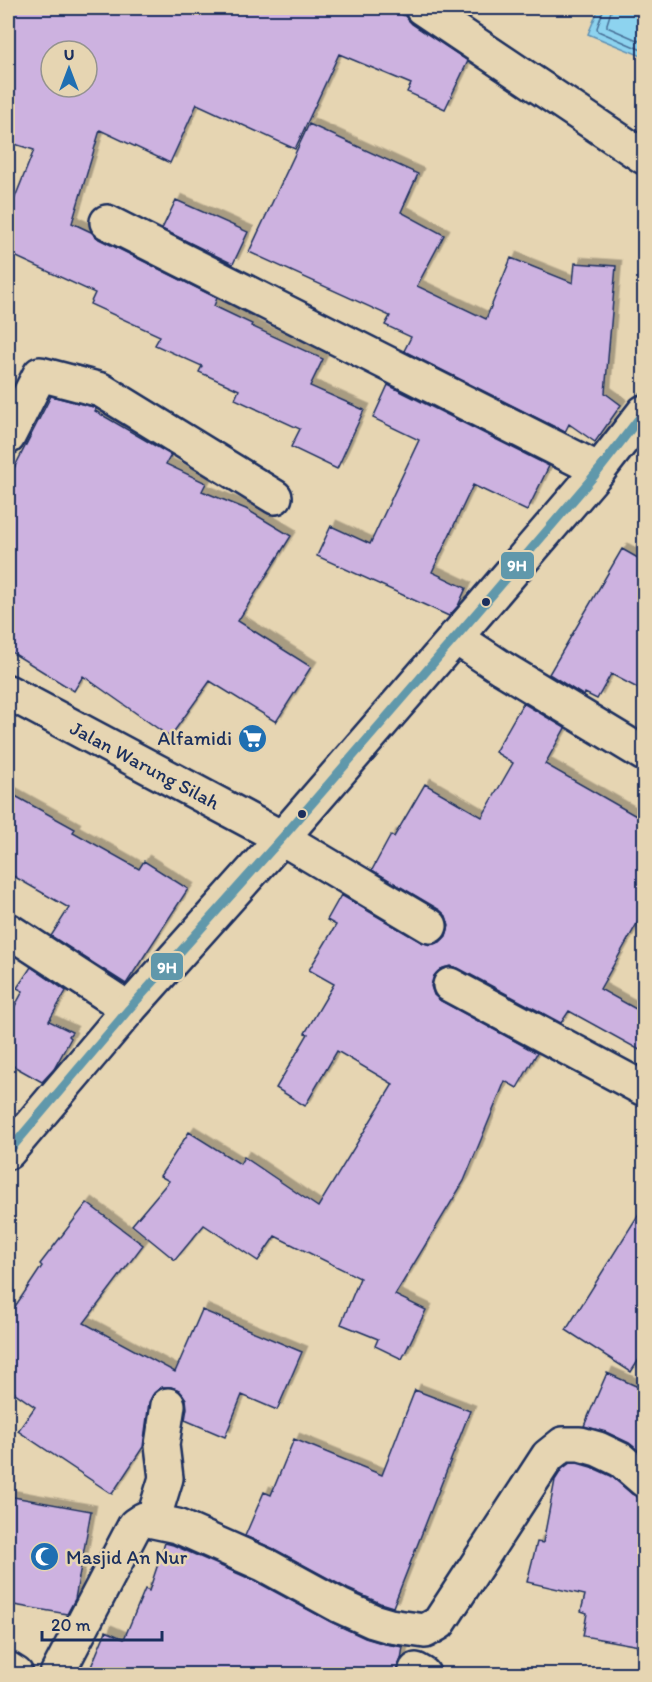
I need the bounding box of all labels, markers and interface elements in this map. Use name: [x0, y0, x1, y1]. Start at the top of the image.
north arrow: [39, 39, 99, 99]
text: U: [64, 45, 74, 64]
line badge: 9H: [500, 551, 535, 580]
text: 9H: [507, 556, 527, 575]
unlabelled marker: [480, 596, 492, 608]
street label: Jalan Warung Silah: [66, 715, 224, 815]
supermarket icon: Alfamidi: [237, 722, 269, 754]
place label: Alfamidi: [158, 726, 232, 750]
unlabelled marker: [296, 808, 308, 820]
line badge: 9H: [150, 952, 184, 981]
text: 9H: [157, 958, 177, 977]
mosque icon: Masjid An Nur: [29, 1541, 61, 1573]
place label: Masjid An Nur: [66, 1545, 188, 1569]
scale bar: [42, 1604, 162, 1642]
text: 20 m: [51, 1614, 91, 1636]

